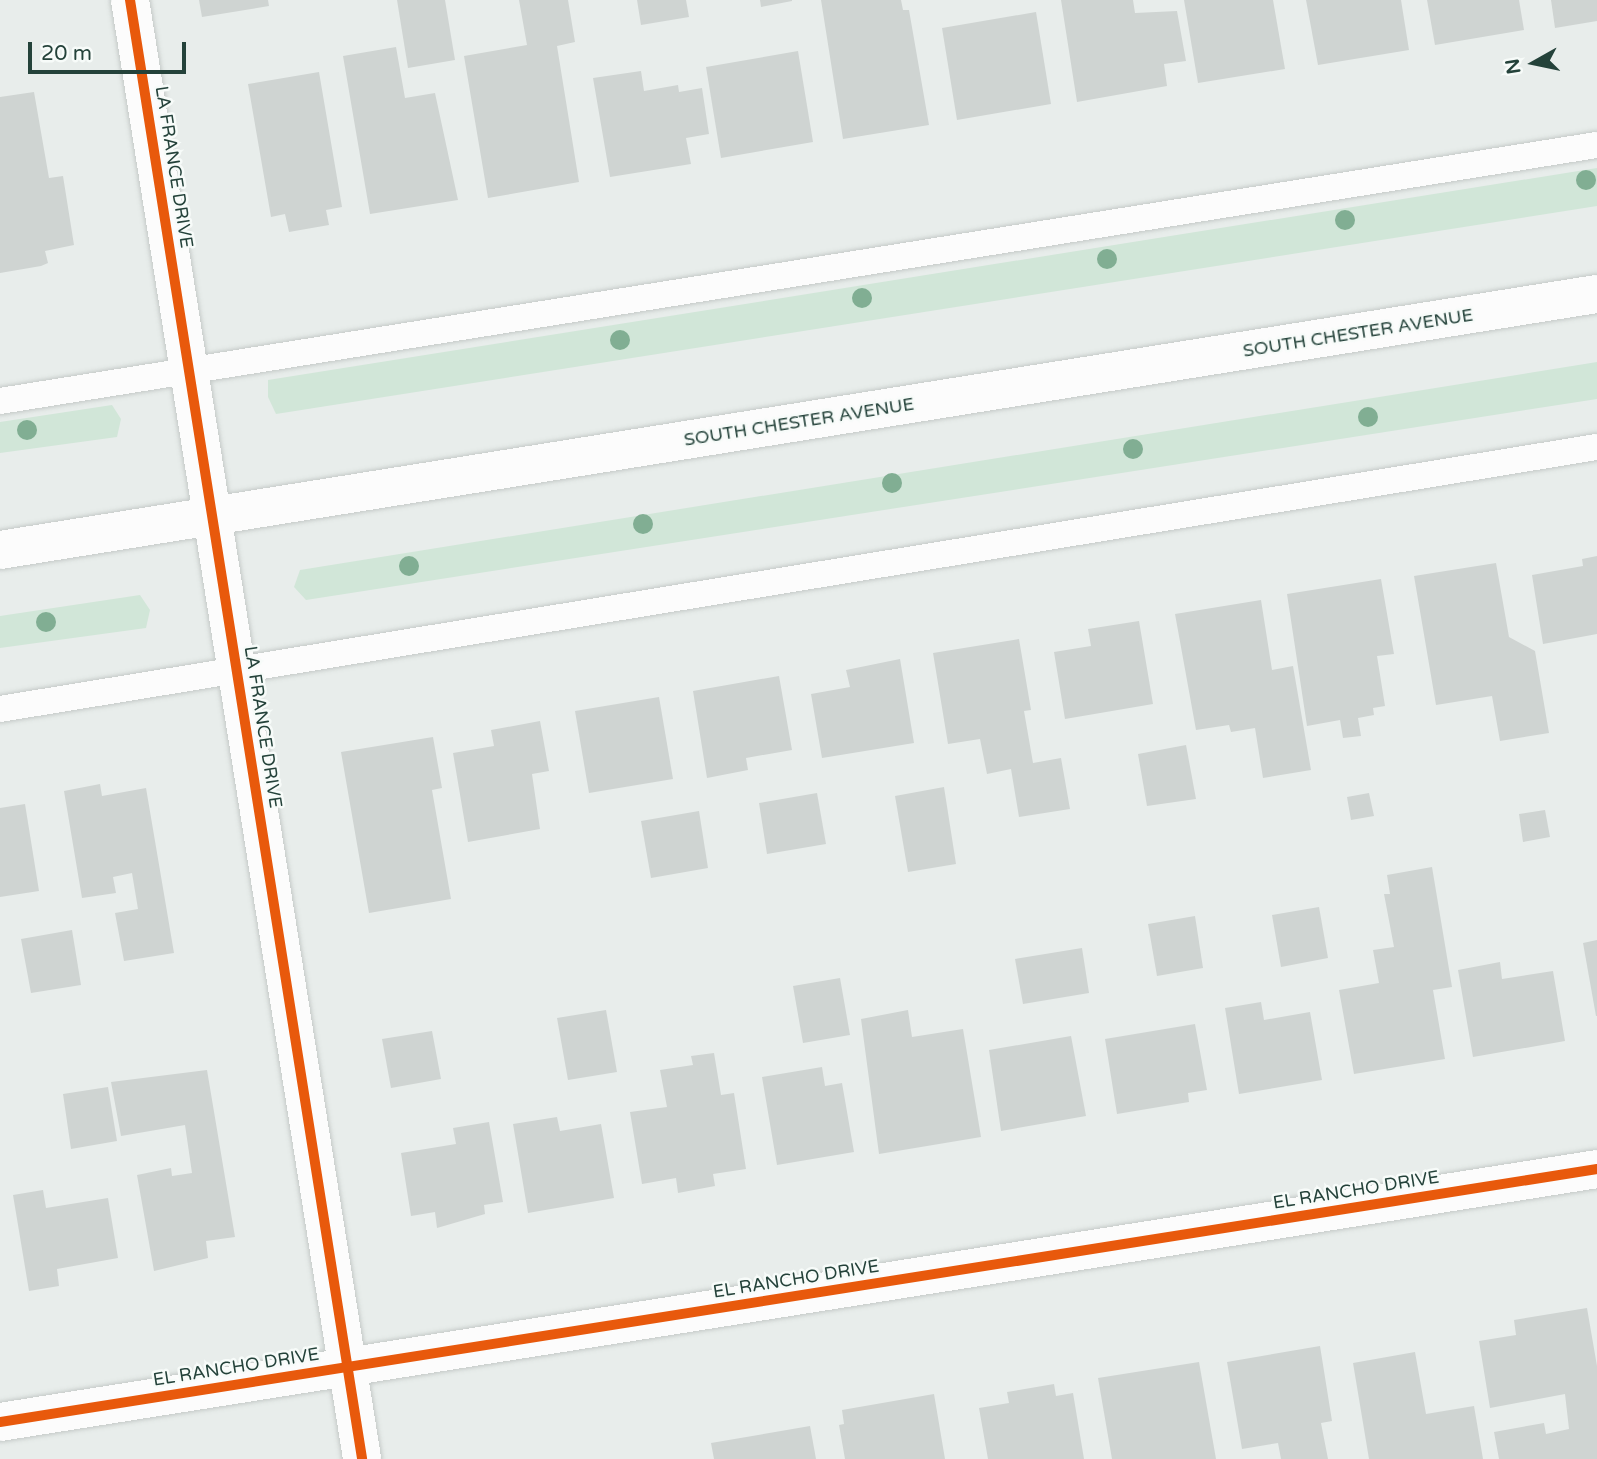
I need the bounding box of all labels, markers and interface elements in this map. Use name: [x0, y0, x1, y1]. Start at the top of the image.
scale bar: [32, 28, 189, 72]
north arrow: [1499, 28, 1569, 98]
text: 20 m: [41, 41, 92, 66]
text: N: [1501, 57, 1525, 76]
street label: LA FRANCE DRIVE: [151, 84, 197, 250]
street label: SOUTH CHESTER AVENUE: [1241, 304, 1475, 362]
street label: SOUTH CHESTER AVENUE: [682, 393, 916, 451]
street label: LA FRANCE DRIVE: [240, 644, 286, 810]
street label: EL RANCHO DRIVE: [1271, 1166, 1441, 1214]
street label: EL RANCHO DRIVE: [711, 1255, 881, 1303]
street label: EL RANCHO DRIVE: [151, 1343, 321, 1391]

